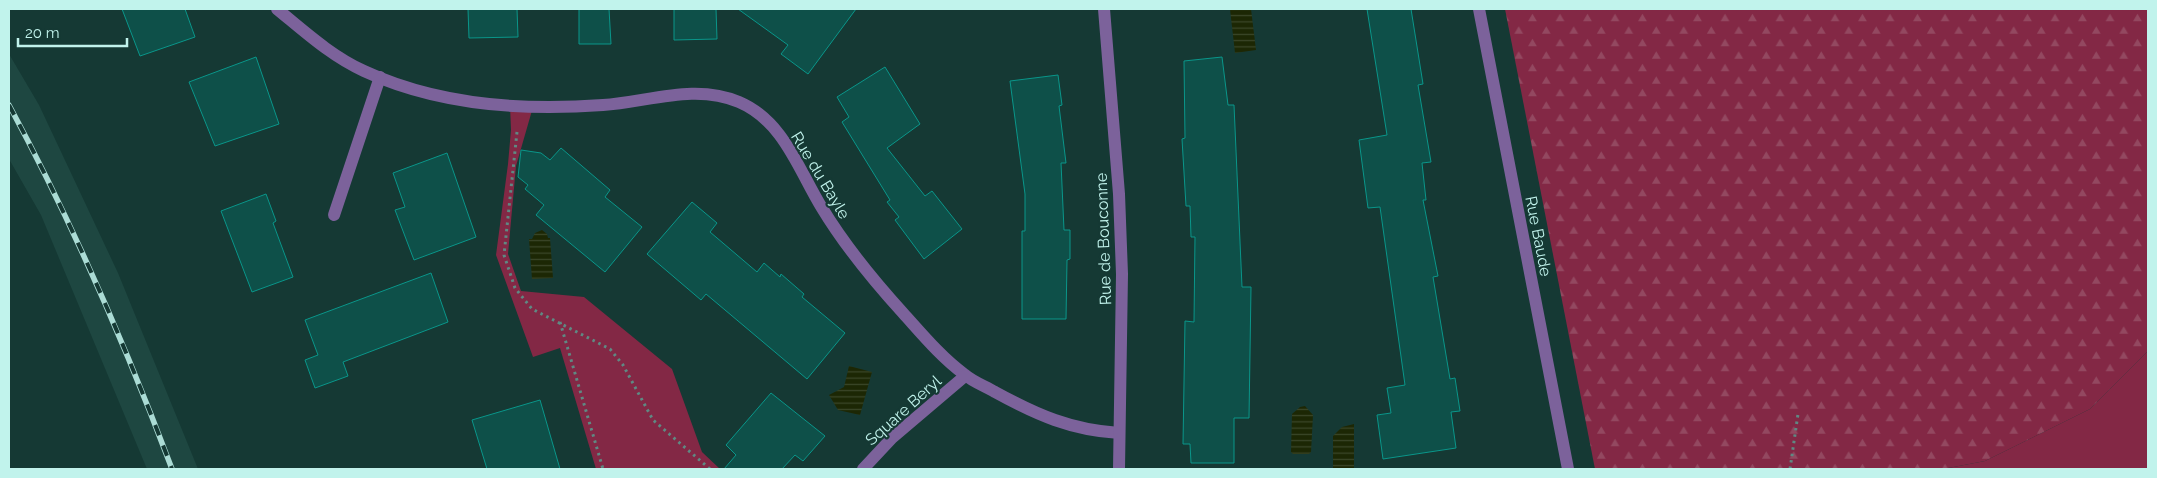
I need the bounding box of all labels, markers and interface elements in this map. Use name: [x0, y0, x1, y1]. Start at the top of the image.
scale bar: [18, 15, 126, 47]
text: 20 m: [25, 24, 60, 42]
street label: Rue du Bayle: [787, 128, 854, 222]
street label: Rue de Bouconne: [1092, 172, 1115, 306]
street label: Rue Baude: [1521, 194, 1556, 278]
street label: Square Beryl: [862, 371, 946, 449]

